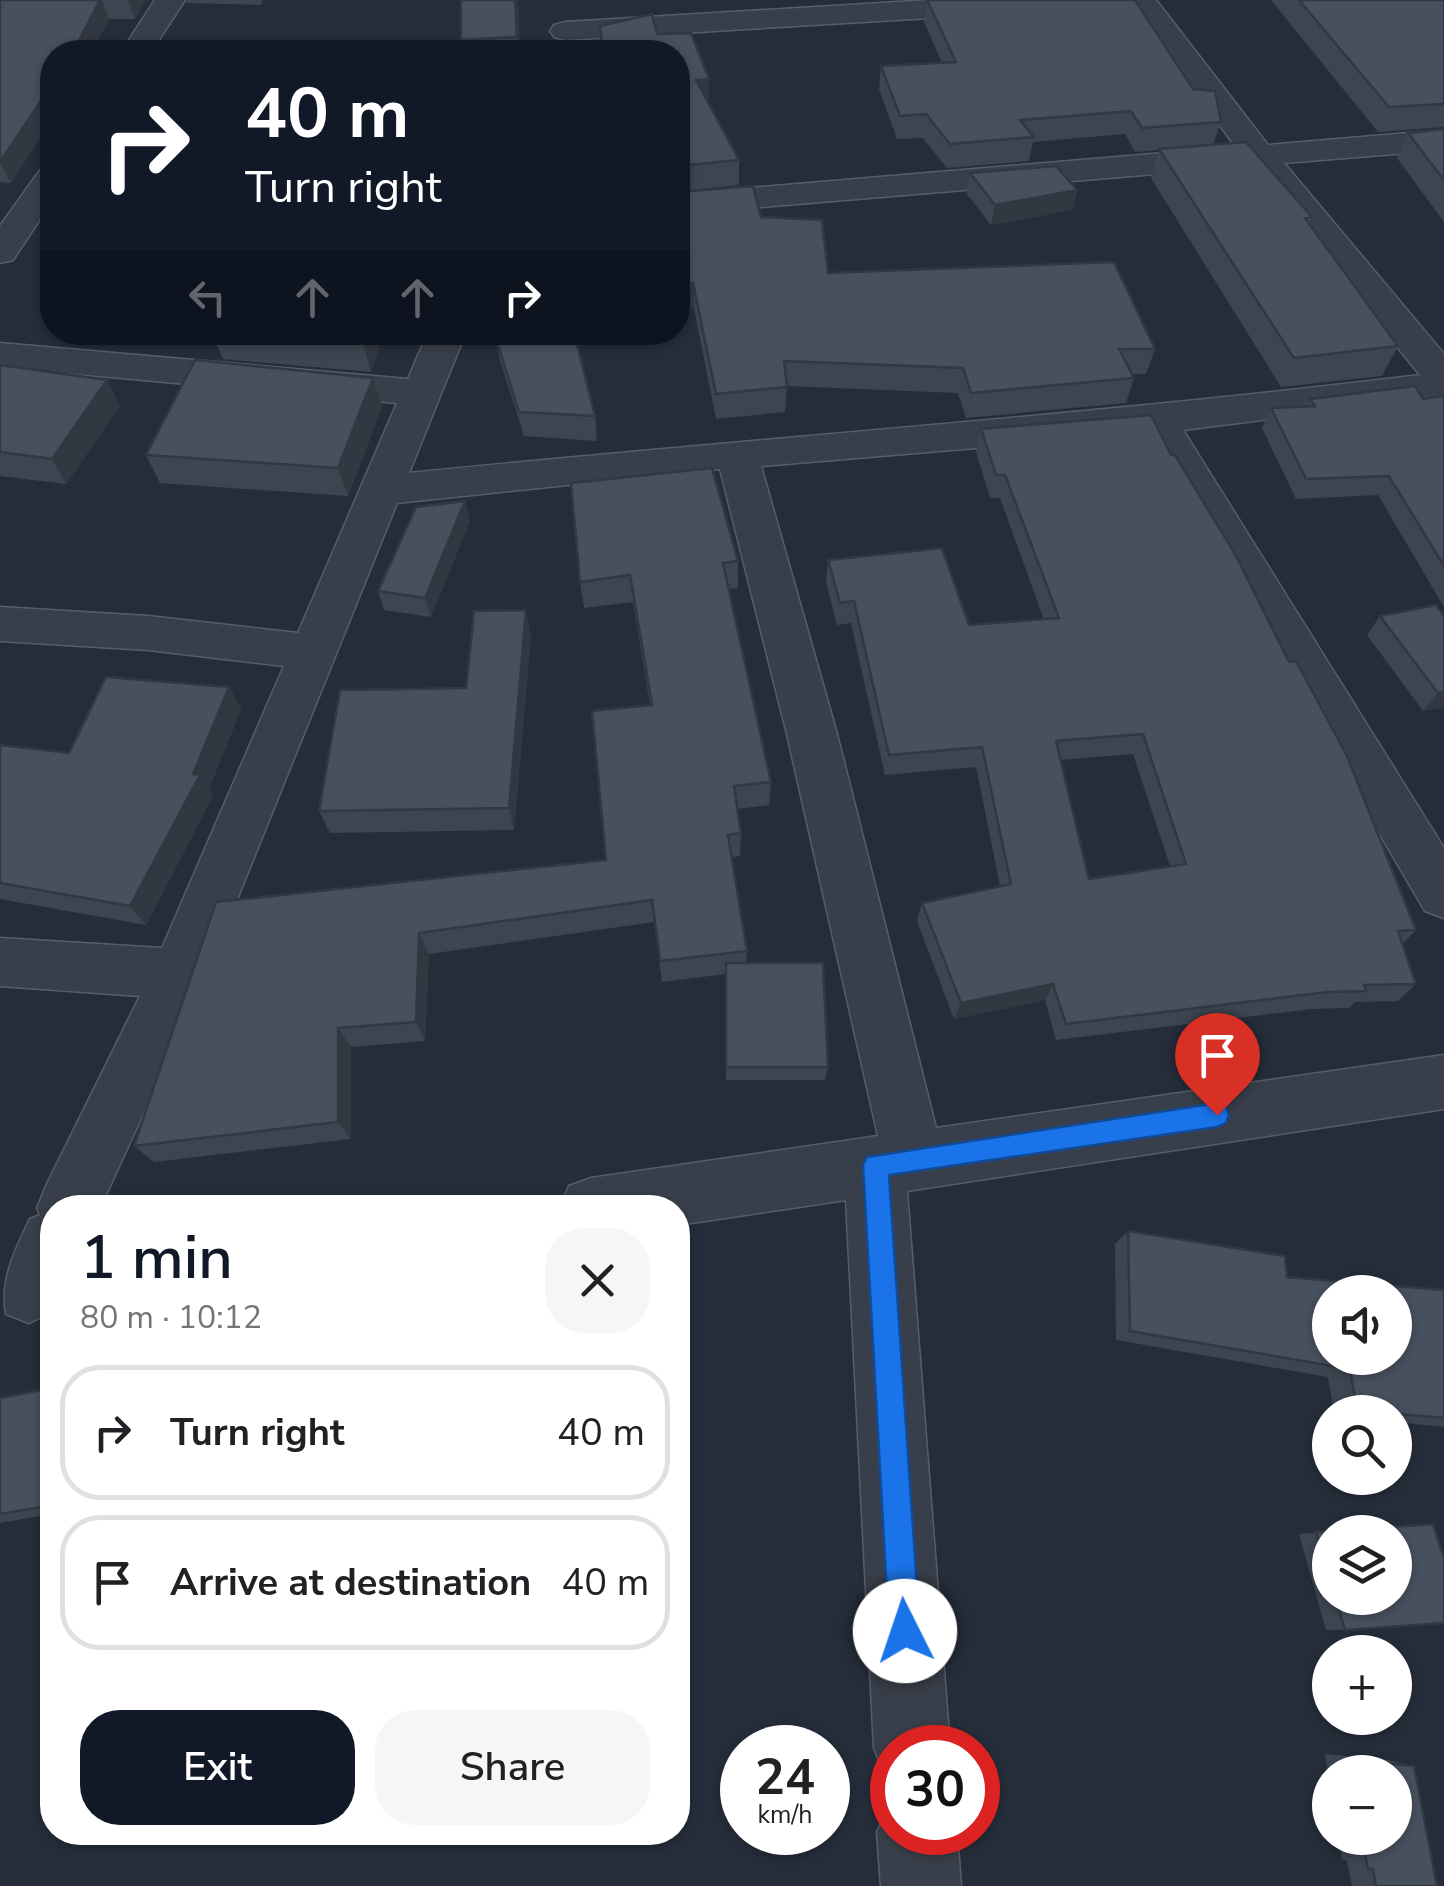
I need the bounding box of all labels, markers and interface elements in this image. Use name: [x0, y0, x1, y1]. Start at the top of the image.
text: 40 m: [245, 66, 409, 162]
icon: right: [80, 80, 210, 210]
text: Turn right: [245, 157, 442, 218]
icon: left: [180, 270, 235, 325]
icon: ahead: [285, 270, 340, 325]
icon: ahead: [390, 270, 445, 325]
icon: right: [495, 270, 550, 325]
pin: [1175, 1013, 1260, 1116]
icon: arrive: [1190, 1028, 1245, 1083]
text: 1 min: [80, 1217, 233, 1299]
button: close: [545, 1228, 650, 1333]
map controls: [1312, 1275, 1412, 1855]
button: sound: [1312, 1275, 1412, 1375]
text: 80 m · 10:12: [80, 1296, 262, 1339]
button: search: [1312, 1395, 1412, 1495]
icon: right: [85, 1405, 140, 1460]
text: Turn right: [170, 1407, 345, 1458]
text: 40 m: [557, 1407, 645, 1458]
button: layers: [1312, 1515, 1412, 1615]
icon: arrive: [85, 1555, 140, 1610]
text: Arrive at destination: [170, 1557, 531, 1608]
text: 40 m: [561, 1557, 649, 1608]
position arrow: [853, 1579, 957, 1683]
button: +: [1312, 1635, 1412, 1735]
button: Exit: [80, 1710, 355, 1825]
button: Share: [375, 1710, 650, 1825]
speed limit sign: 30: [870, 1725, 1000, 1855]
text: 24: [755, 1743, 815, 1812]
button: −: [1312, 1755, 1412, 1855]
text: km/h: [757, 1798, 813, 1832]

